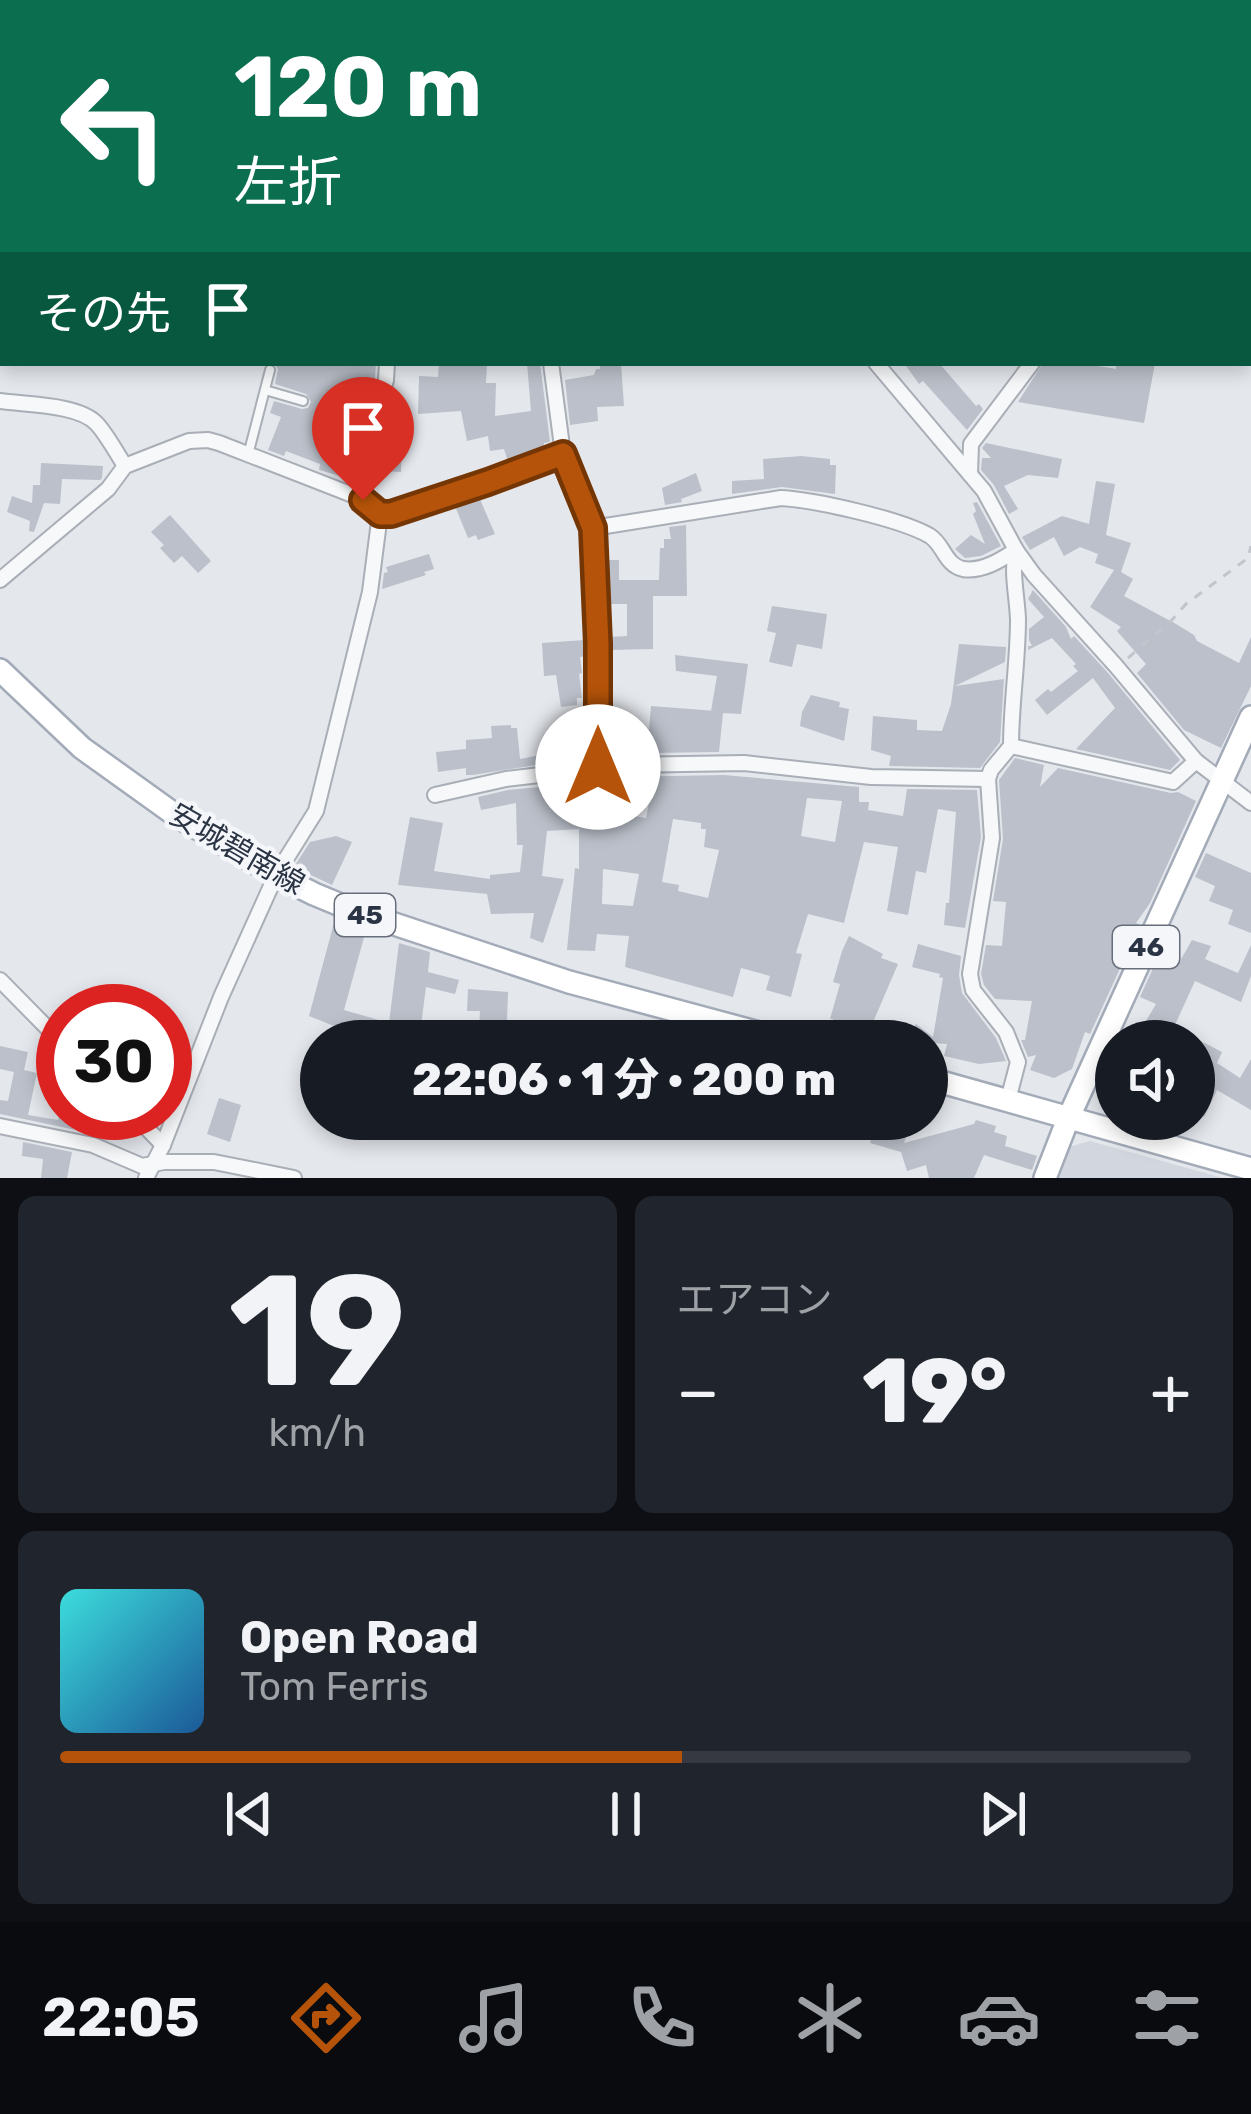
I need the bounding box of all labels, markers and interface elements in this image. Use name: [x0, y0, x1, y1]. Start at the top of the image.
text: 120 m: [234, 37, 482, 137]
icon: left: [36, 48, 192, 204]
text: 左折: [234, 151, 342, 215]
icon: arrive: [195, 276, 261, 342]
text: その先: [36, 287, 171, 340]
pin: [312, 377, 414, 500]
icon: arrive: [330, 395, 396, 461]
position arrow: [535, 704, 661, 830]
street label: 安城碧南線: [163, 796, 311, 902]
road number: 45: [335, 894, 395, 936]
road number: 46: [1113, 926, 1179, 968]
speed limit sign: 30: [36, 984, 192, 1140]
map controls: [1095, 1020, 1215, 1140]
button: sound: [1095, 1020, 1215, 1140]
text: 22:06 · 1 分 · 200 m: [412, 1053, 836, 1106]
text: 19: [228, 1239, 406, 1424]
text: エアコン: [677, 1277, 833, 1323]
text: 19°: [862, 1338, 1007, 1445]
text: −: [677, 1352, 719, 1431]
text: +: [1150, 1352, 1191, 1431]
text: km/h: [269, 1410, 366, 1456]
text: Open Road: [240, 1611, 479, 1664]
text: Tom Ferris: [240, 1664, 429, 1710]
icon: previous: [216, 1781, 282, 1847]
icon: pause: [593, 1781, 659, 1847]
icon: next: [970, 1781, 1036, 1847]
icon: directions: [284, 1976, 368, 2060]
icon: music: [452, 1976, 536, 2060]
icon: phone: [620, 1976, 704, 2060]
icon: climate: [788, 1976, 872, 2060]
icon: car: [957, 1976, 1041, 2060]
icon: filters: [1125, 1976, 1209, 2060]
text: 22:05: [42, 1986, 200, 2050]

